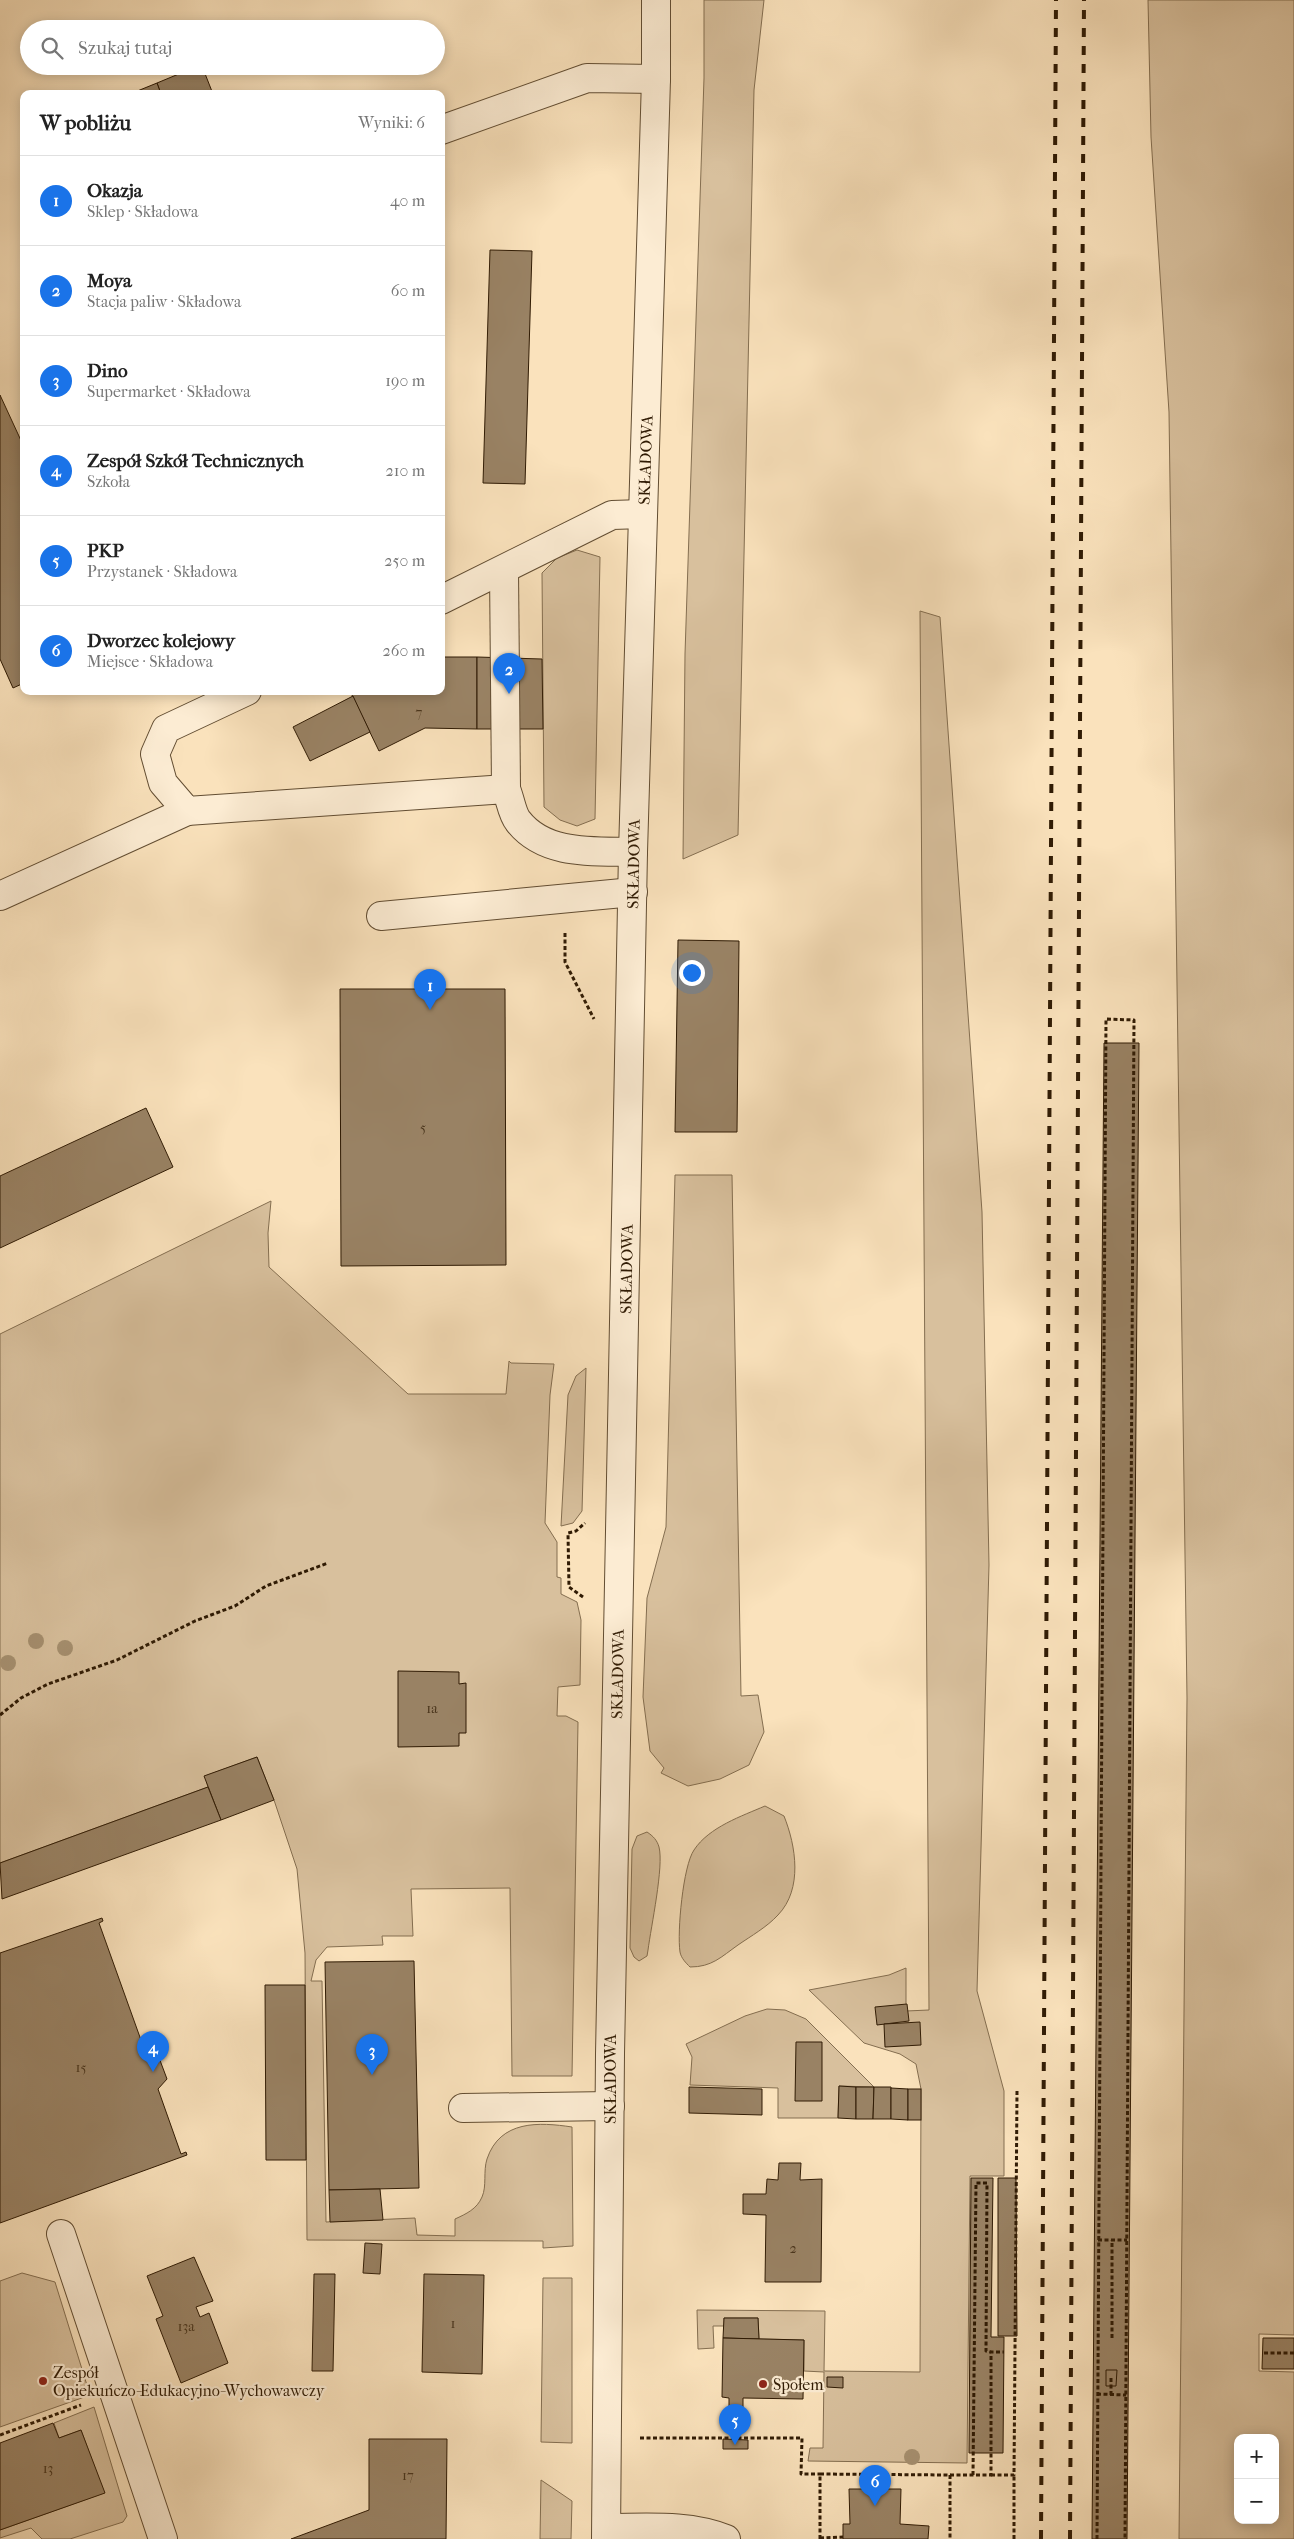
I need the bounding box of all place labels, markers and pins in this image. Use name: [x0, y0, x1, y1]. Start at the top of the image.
pin: 2: [493, 653, 525, 694]
pin: 1: [414, 969, 446, 1010]
pin: 4: [137, 2031, 169, 2072]
pin: 3: [356, 2034, 388, 2075]
place label: Zespół Opiekuńczo-Edukacyjno-Wychowawczy: [53, 2363, 325, 2400]
marker: Zespół Opiekuńczo-Edukacyjno-Wychowawczy: [37, 2375, 49, 2387]
place label: Społem: [773, 2375, 824, 2394]
marker: Społem: [757, 2378, 769, 2390]
pin: 5: [719, 2404, 751, 2445]
pin: 6: [859, 2465, 891, 2506]

